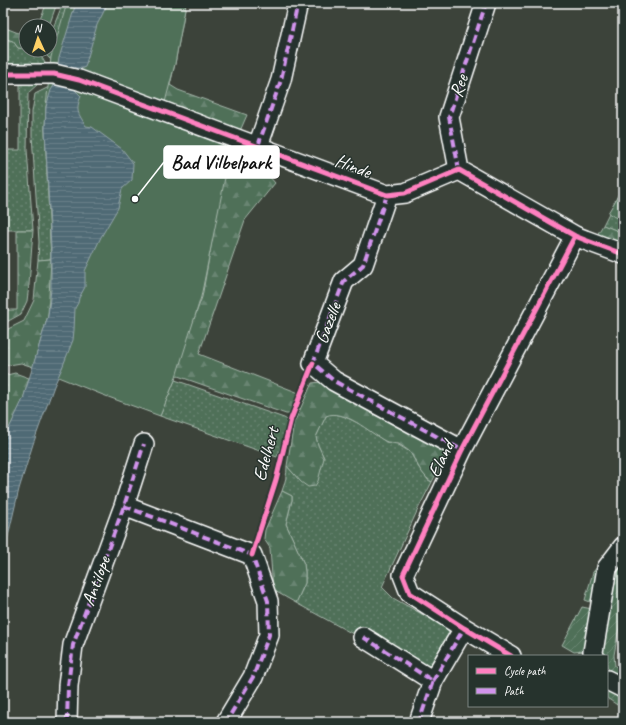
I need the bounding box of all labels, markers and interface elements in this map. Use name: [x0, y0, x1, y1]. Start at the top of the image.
north arrow: [18, 18, 58, 58]
text: N: [34, 21, 43, 35]
street label: Ree: [444, 70, 474, 100]
callout: Bad Vilbelpark: [164, 146, 279, 178]
street label: Hinde: [332, 148, 376, 184]
text: Bad Vilbelpark: [171, 150, 273, 175]
street label: Gazelle: [309, 297, 347, 347]
street label: Edelhert: [247, 423, 285, 484]
street label: Eland: [422, 435, 461, 481]
street label: Antilope: [76, 551, 117, 609]
legend: [468, 655, 608, 707]
text: Cycle path: [504, 663, 546, 679]
text: Path: [504, 683, 524, 699]

